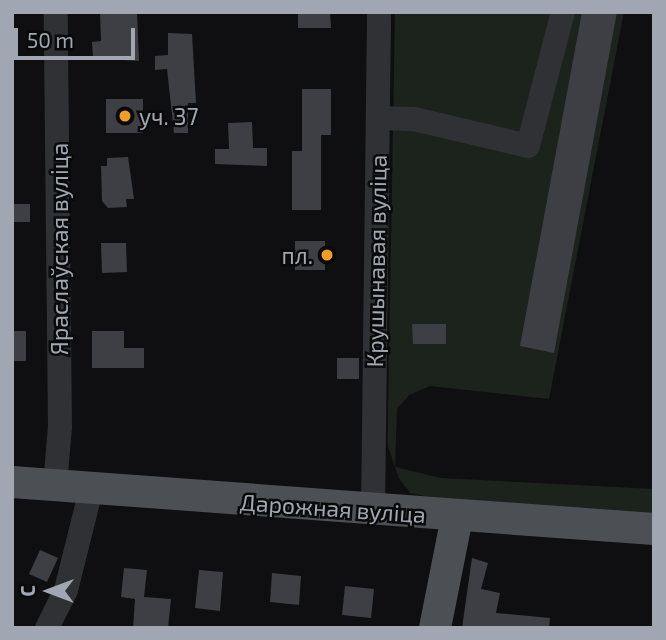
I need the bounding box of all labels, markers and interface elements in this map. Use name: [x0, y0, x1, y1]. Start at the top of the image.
scale bar: [18, 14, 138, 58]
text: 50 m: [27, 27, 74, 52]
place label: уч. 37: [139, 102, 198, 130]
marker: уч. 37: [117, 108, 133, 124]
street label: Яраслаўская вуліца: [45, 143, 73, 355]
street label: Крушынавая вуліца: [360, 154, 392, 368]
place label: пл.: [282, 241, 313, 269]
marker: пл.: [319, 247, 335, 263]
street label: Дарожная вуліца: [239, 488, 427, 528]
north arrow: [14, 556, 84, 626]
text: С: [16, 585, 39, 597]

